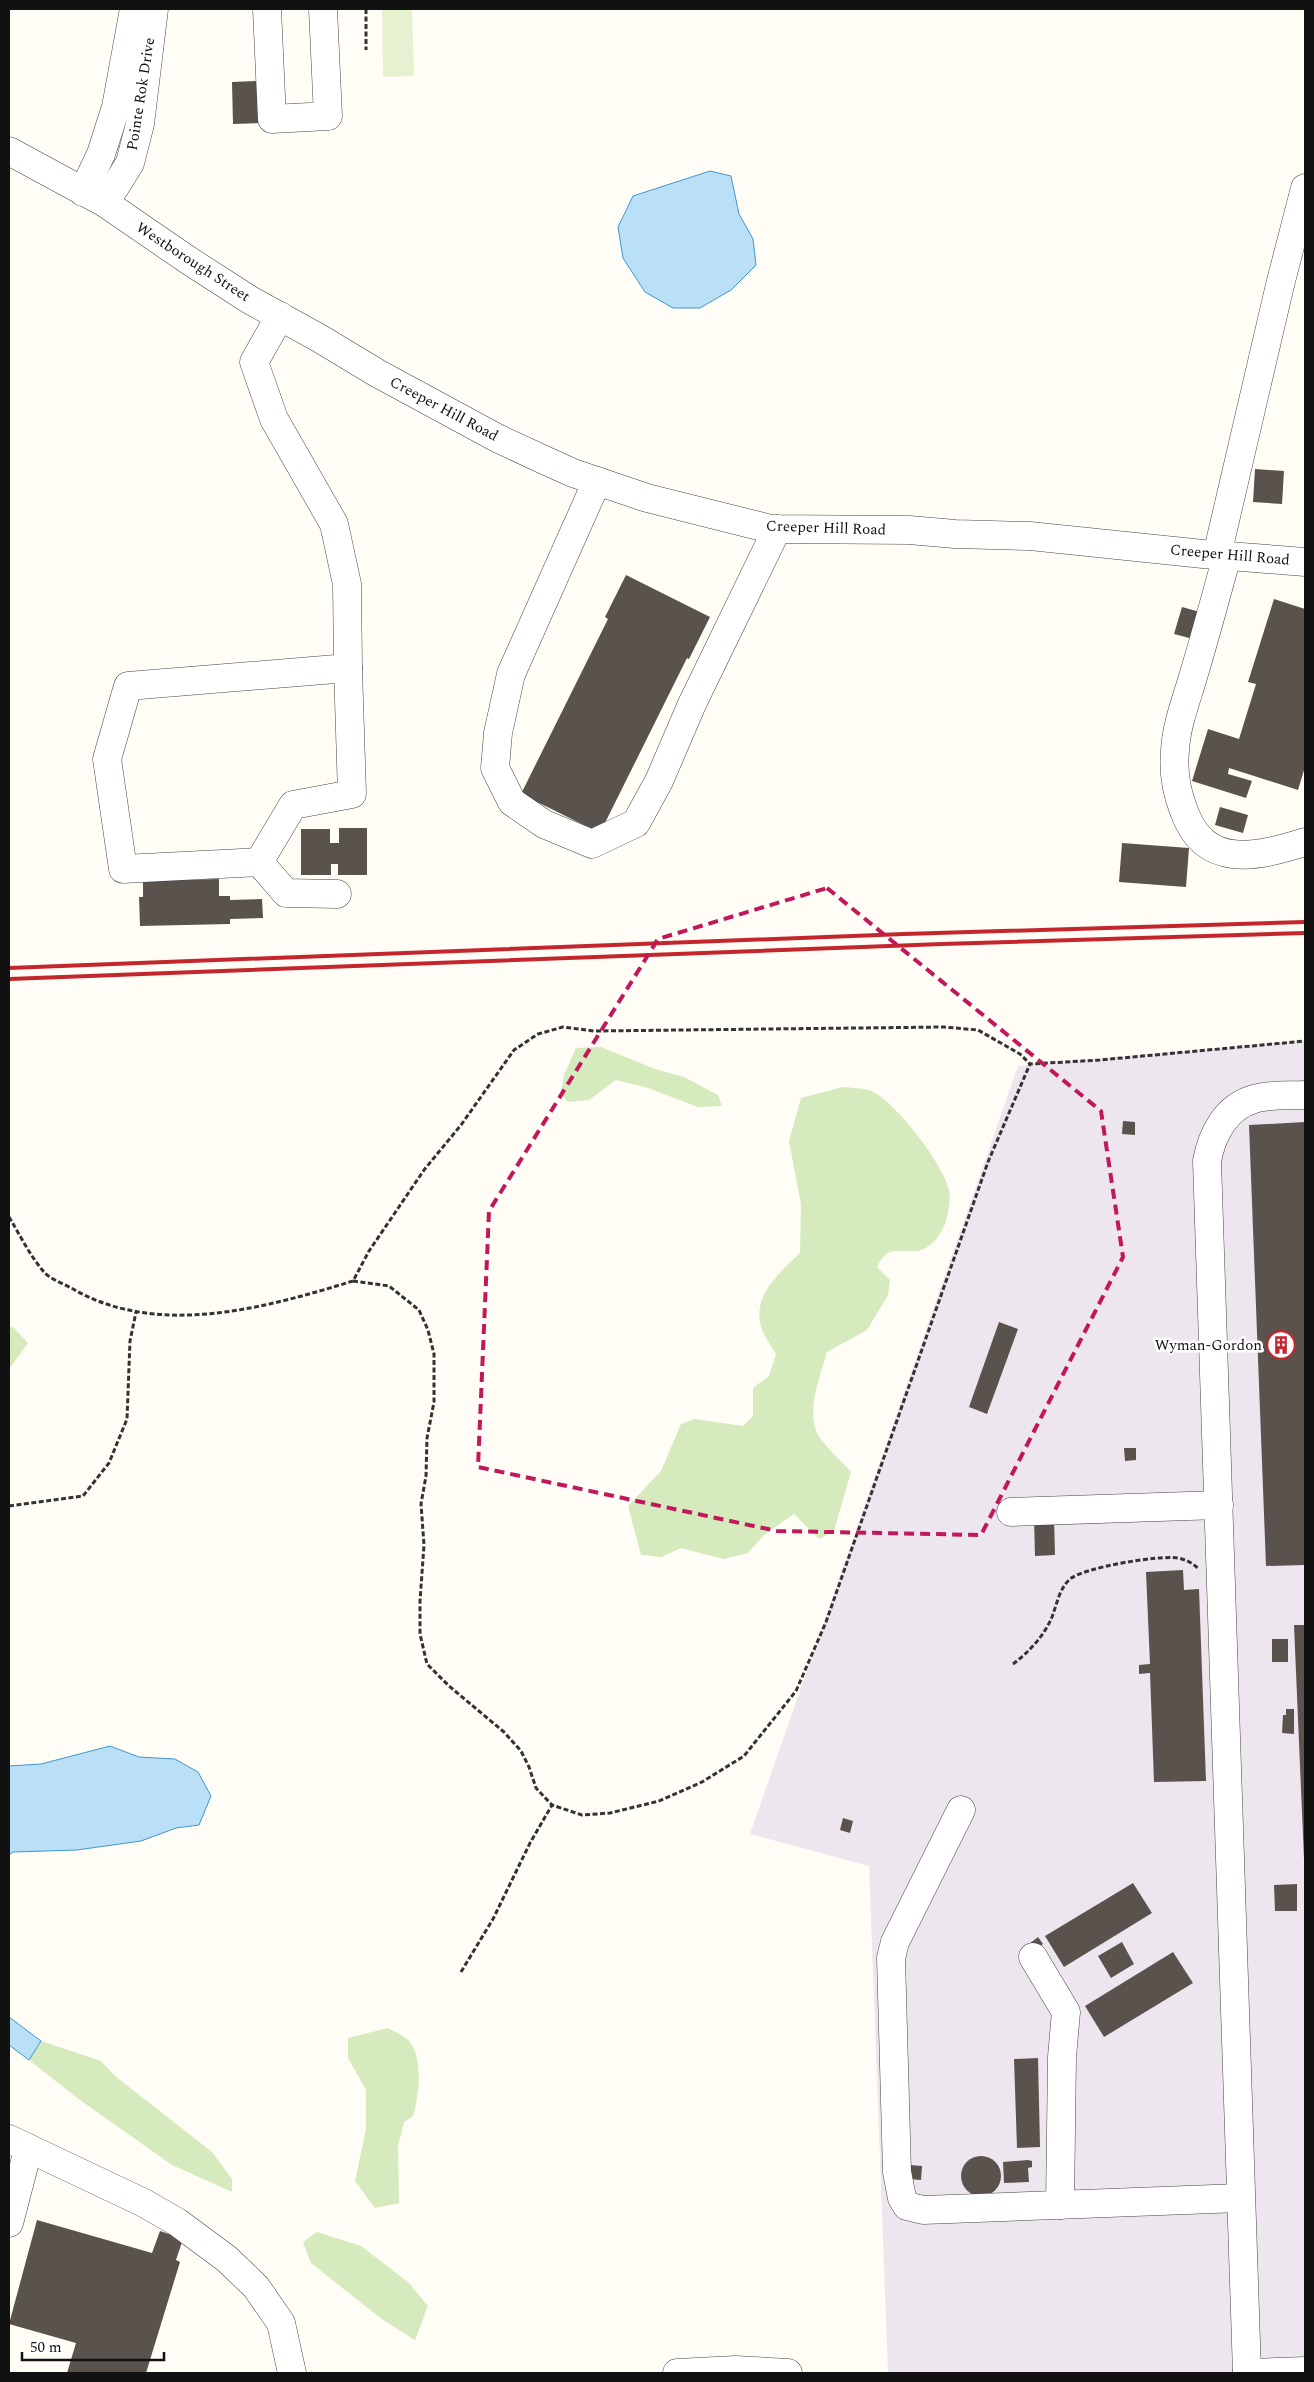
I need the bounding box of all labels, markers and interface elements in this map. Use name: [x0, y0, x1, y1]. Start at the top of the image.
street label: Pointe Rok Drive: [121, 36, 161, 152]
street label: Westborough Street: [131, 216, 255, 308]
street label: Creeper Hill Road: [386, 371, 502, 447]
street label: Creeper Hill Road: [766, 514, 886, 542]
street label: Creeper Hill Road: [1169, 538, 1291, 572]
building icon: Wyman-Gordon: [1266, 1330, 1296, 1360]
place label: Wyman-Gordon: [1155, 1334, 1262, 1357]
scale bar: [22, 2330, 165, 2362]
text: 50 m: [30, 2336, 62, 2359]

